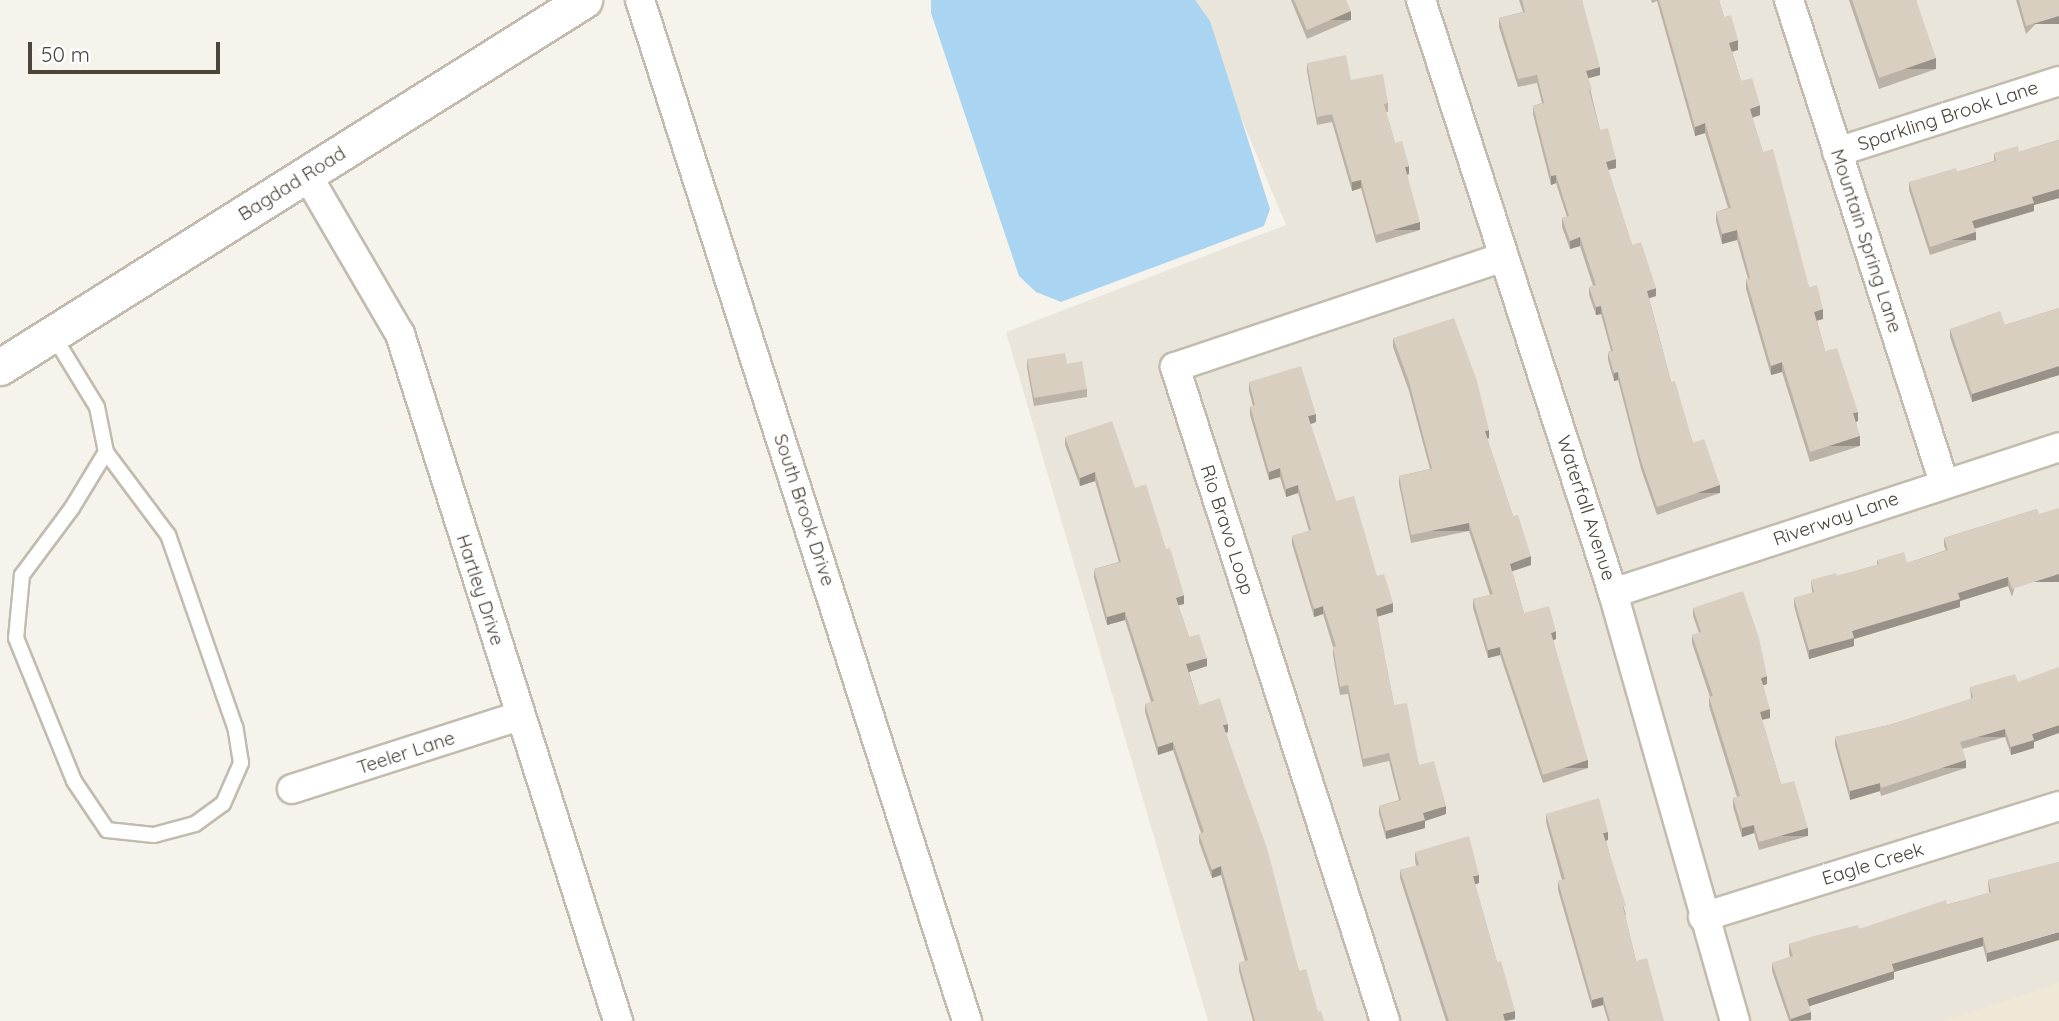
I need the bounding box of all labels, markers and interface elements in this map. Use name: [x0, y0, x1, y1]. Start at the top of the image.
scale bar: [32, 28, 224, 72]
text: 50 m: [41, 41, 90, 67]
street label: Sparkling Brook Lane: [1855, 76, 2041, 156]
street label: Bagdad Road: [234, 142, 350, 226]
street label: Mountain Spring Lane: [1825, 146, 1907, 336]
street label: South Brook Drive: [769, 431, 839, 589]
street label: Waterfall Avenue: [1552, 433, 1620, 583]
street label: Rio Bravo Loop: [1195, 462, 1259, 598]
street label: Riverway Lane: [1770, 487, 1902, 551]
street label: Hartley Drive: [451, 532, 509, 648]
street label: Teeler Lane: [354, 726, 458, 780]
street label: Eagle Creek: [1819, 838, 1927, 890]

